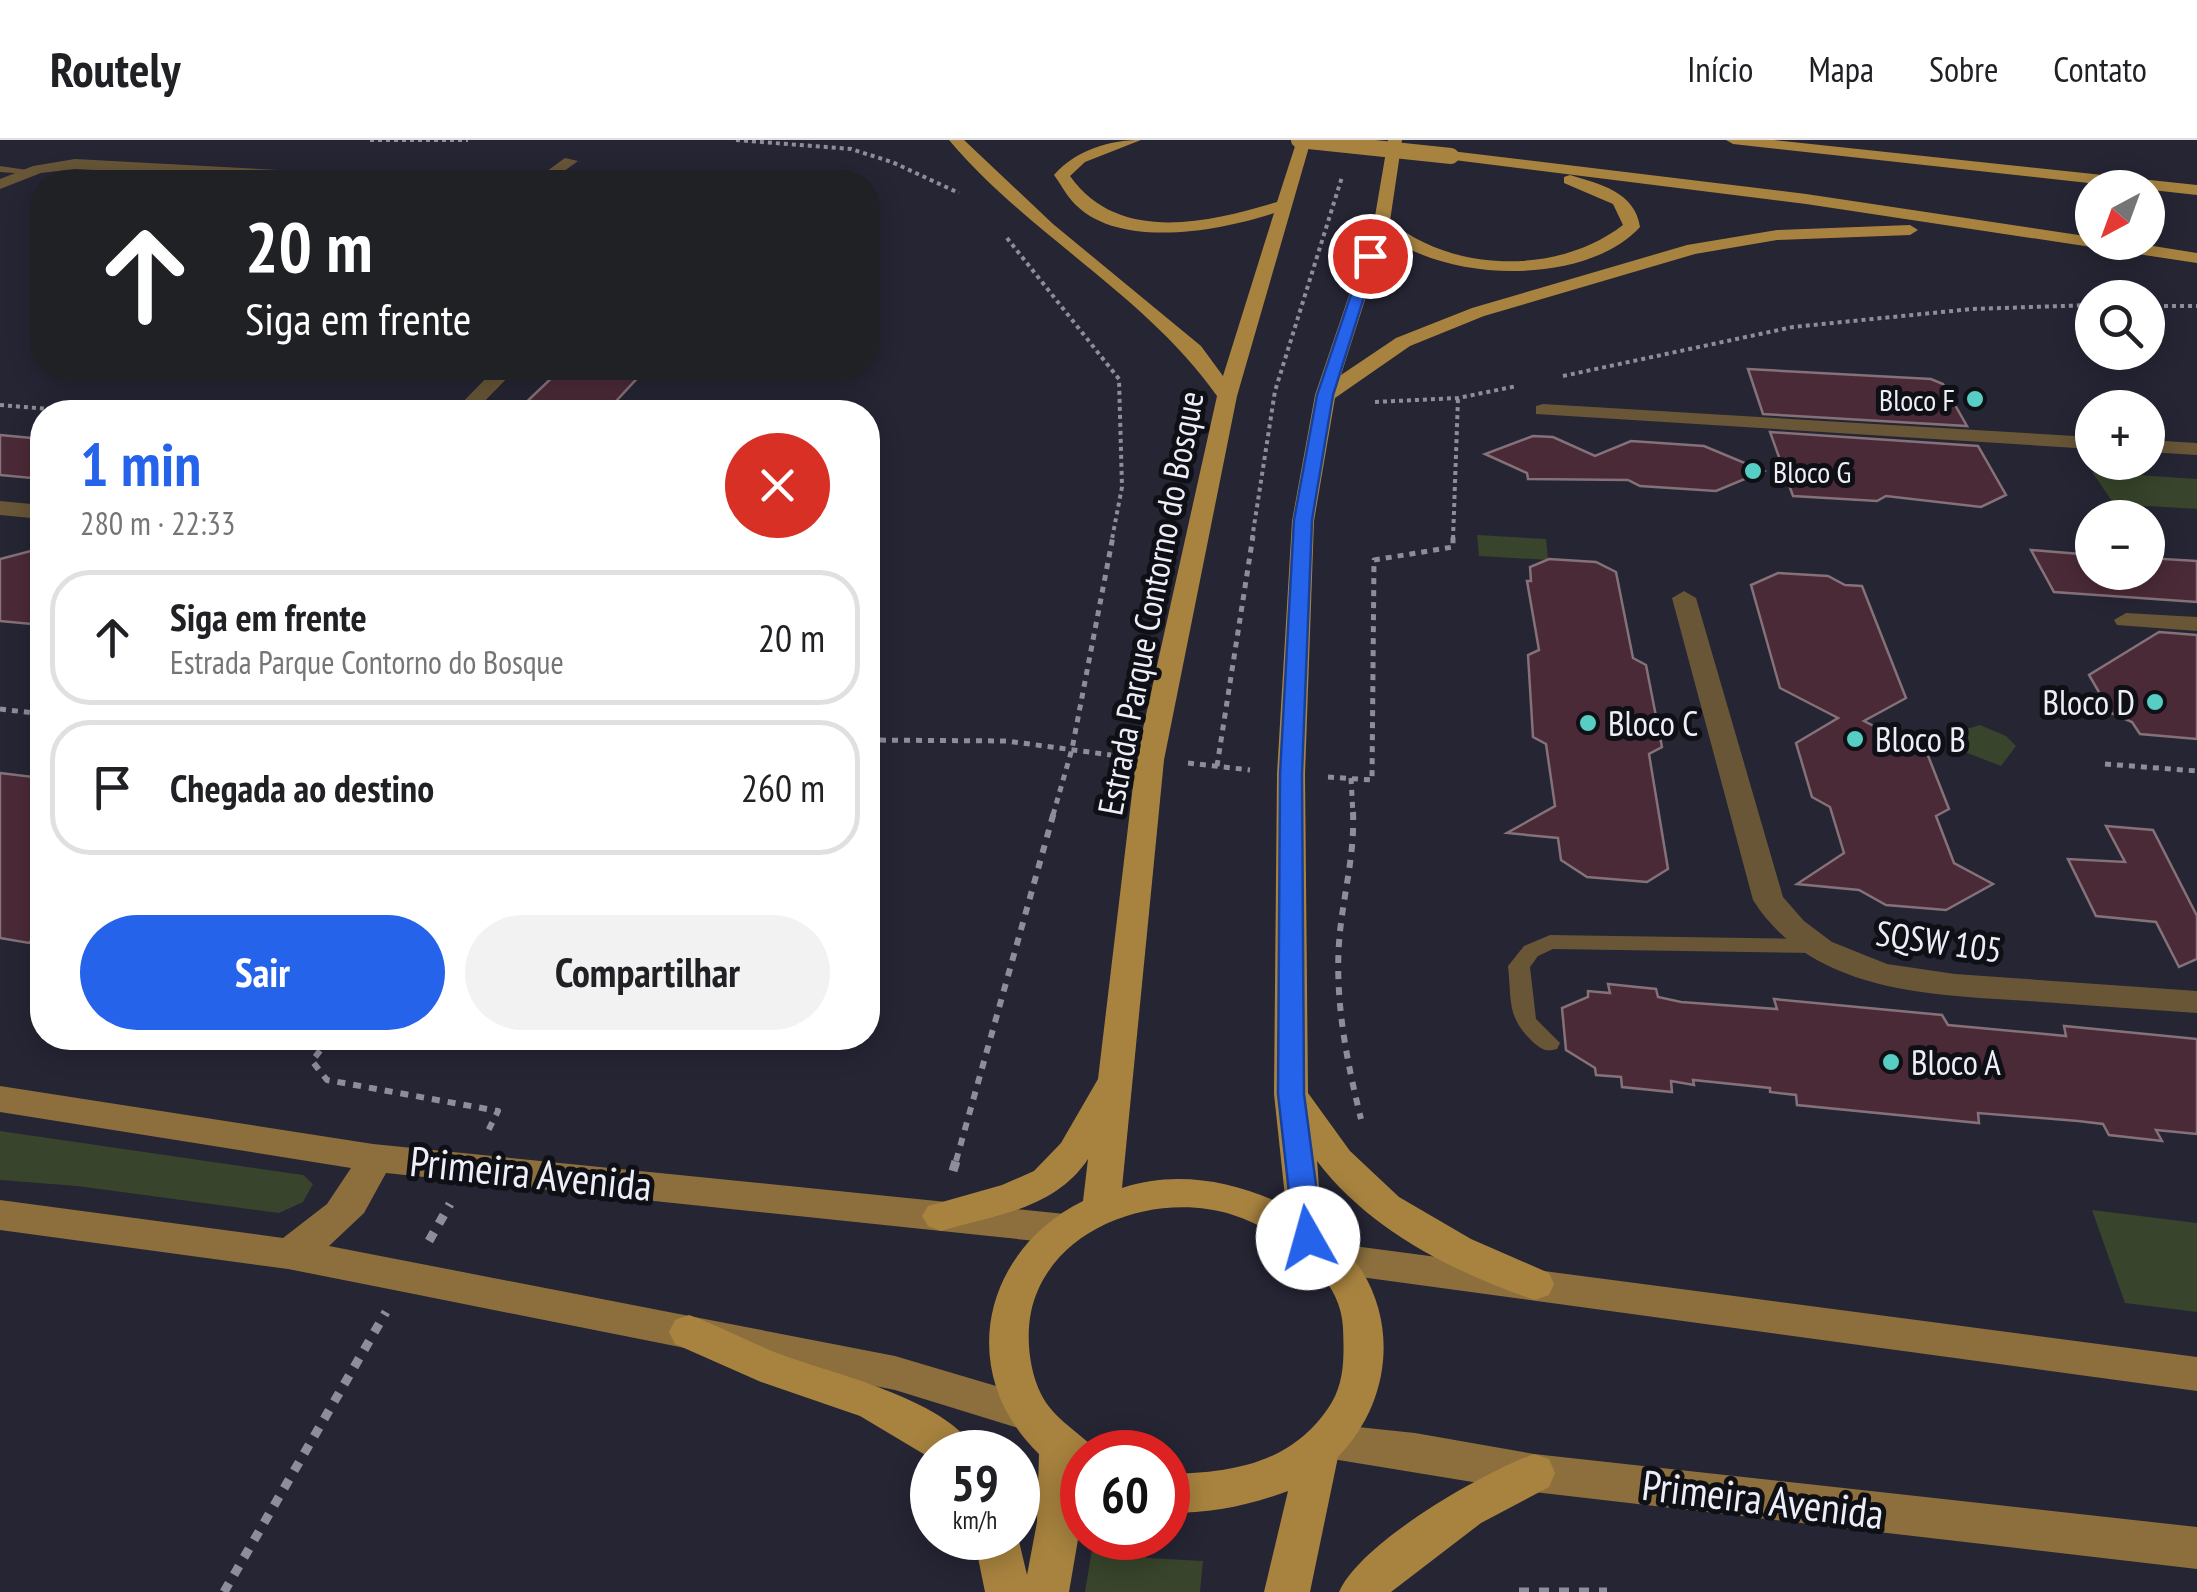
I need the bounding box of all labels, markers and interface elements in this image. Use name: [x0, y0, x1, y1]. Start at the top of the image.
text: Routely: [50, 38, 180, 100]
text: Início: [1687, 46, 1753, 92]
text: Mapa: [1808, 46, 1874, 92]
text: Sobre: [1929, 46, 1998, 92]
text: Contato: [2053, 46, 2147, 92]
north arrow: [2075, 170, 2165, 260]
map controls: [2075, 170, 2165, 590]
text: 20 m: [245, 201, 373, 291]
icon: ahead: [80, 210, 210, 340]
pin: [1328, 214, 1413, 299]
icon: arrive: [1343, 229, 1398, 284]
button: search: [2075, 280, 2165, 370]
text: Siga em frente: [245, 289, 471, 347]
place label: Bloco F: [1879, 380, 1955, 419]
street label: Estrada Parque Contorno do Bosque: [1086, 387, 1214, 819]
marker: Bloco F: [1964, 388, 1986, 410]
button: +: [2075, 390, 2165, 480]
text: 1 min: [80, 425, 201, 503]
button: close: [725, 433, 830, 538]
place label: Bloco G: [1773, 452, 1851, 491]
marker: Bloco G: [1742, 460, 1764, 482]
button: −: [2075, 500, 2165, 590]
text: 280 m · 22:33: [80, 502, 235, 544]
text: Siga em frente: [170, 592, 367, 641]
icon: ahead: [85, 610, 140, 665]
text: 20 m: [758, 613, 825, 662]
text: Estrada Parque Contorno do Bosque: [170, 641, 564, 683]
place label: Bloco D: [2042, 679, 2135, 725]
marker: Bloco D: [2144, 691, 2166, 713]
place label: Bloco C: [1608, 700, 1698, 746]
marker: Bloco C: [1577, 712, 1599, 734]
place label: Bloco B: [1875, 716, 1966, 762]
marker: Bloco B: [1844, 728, 1866, 750]
icon: arrive: [85, 760, 140, 815]
text: Chegada ao destino: [170, 763, 434, 812]
text: 260 m: [741, 763, 825, 812]
street label: SQSW 105: [1873, 909, 2005, 973]
button: Sair: [80, 915, 445, 1030]
button: Compartilhar: [465, 915, 830, 1030]
place label: Bloco A: [1911, 1039, 2001, 1085]
marker: Bloco A: [1880, 1051, 1902, 1073]
street label: Primeira Avenida: [407, 1133, 655, 1213]
position arrow: [1256, 1186, 1360, 1290]
speed limit sign: 60: [1060, 1430, 1190, 1560]
text: 59: [951, 1450, 999, 1515]
street label: Primeira Avenida: [1639, 1457, 1887, 1541]
text: km/h: [953, 1504, 997, 1536]

